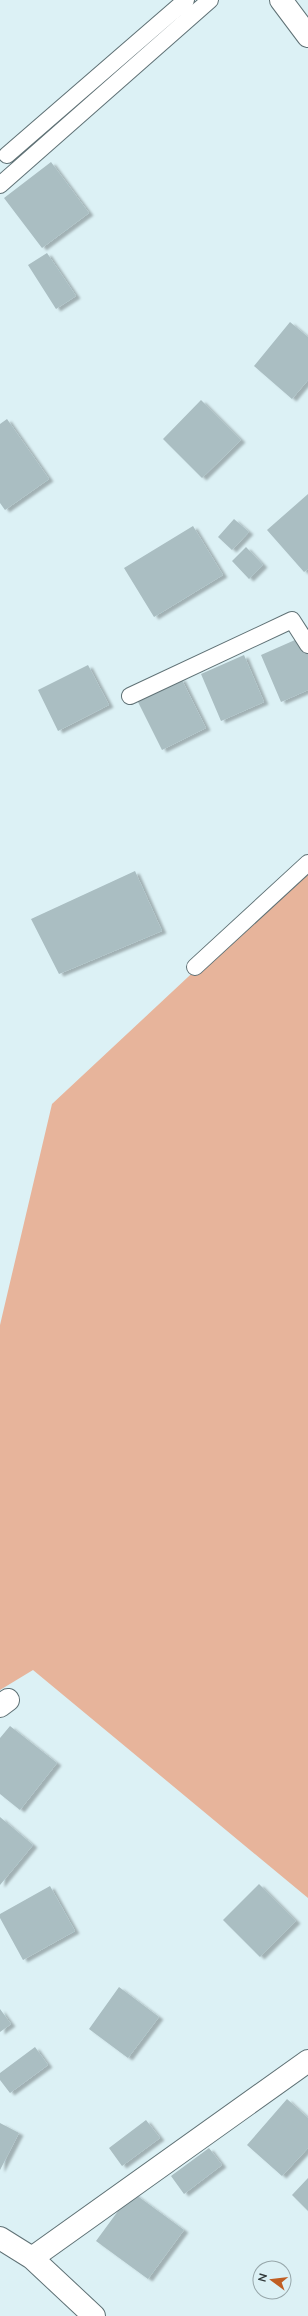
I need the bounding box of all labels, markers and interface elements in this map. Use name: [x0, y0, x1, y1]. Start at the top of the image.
north arrow: [252, 2260, 292, 2300]
text: N: [255, 2272, 271, 2283]

